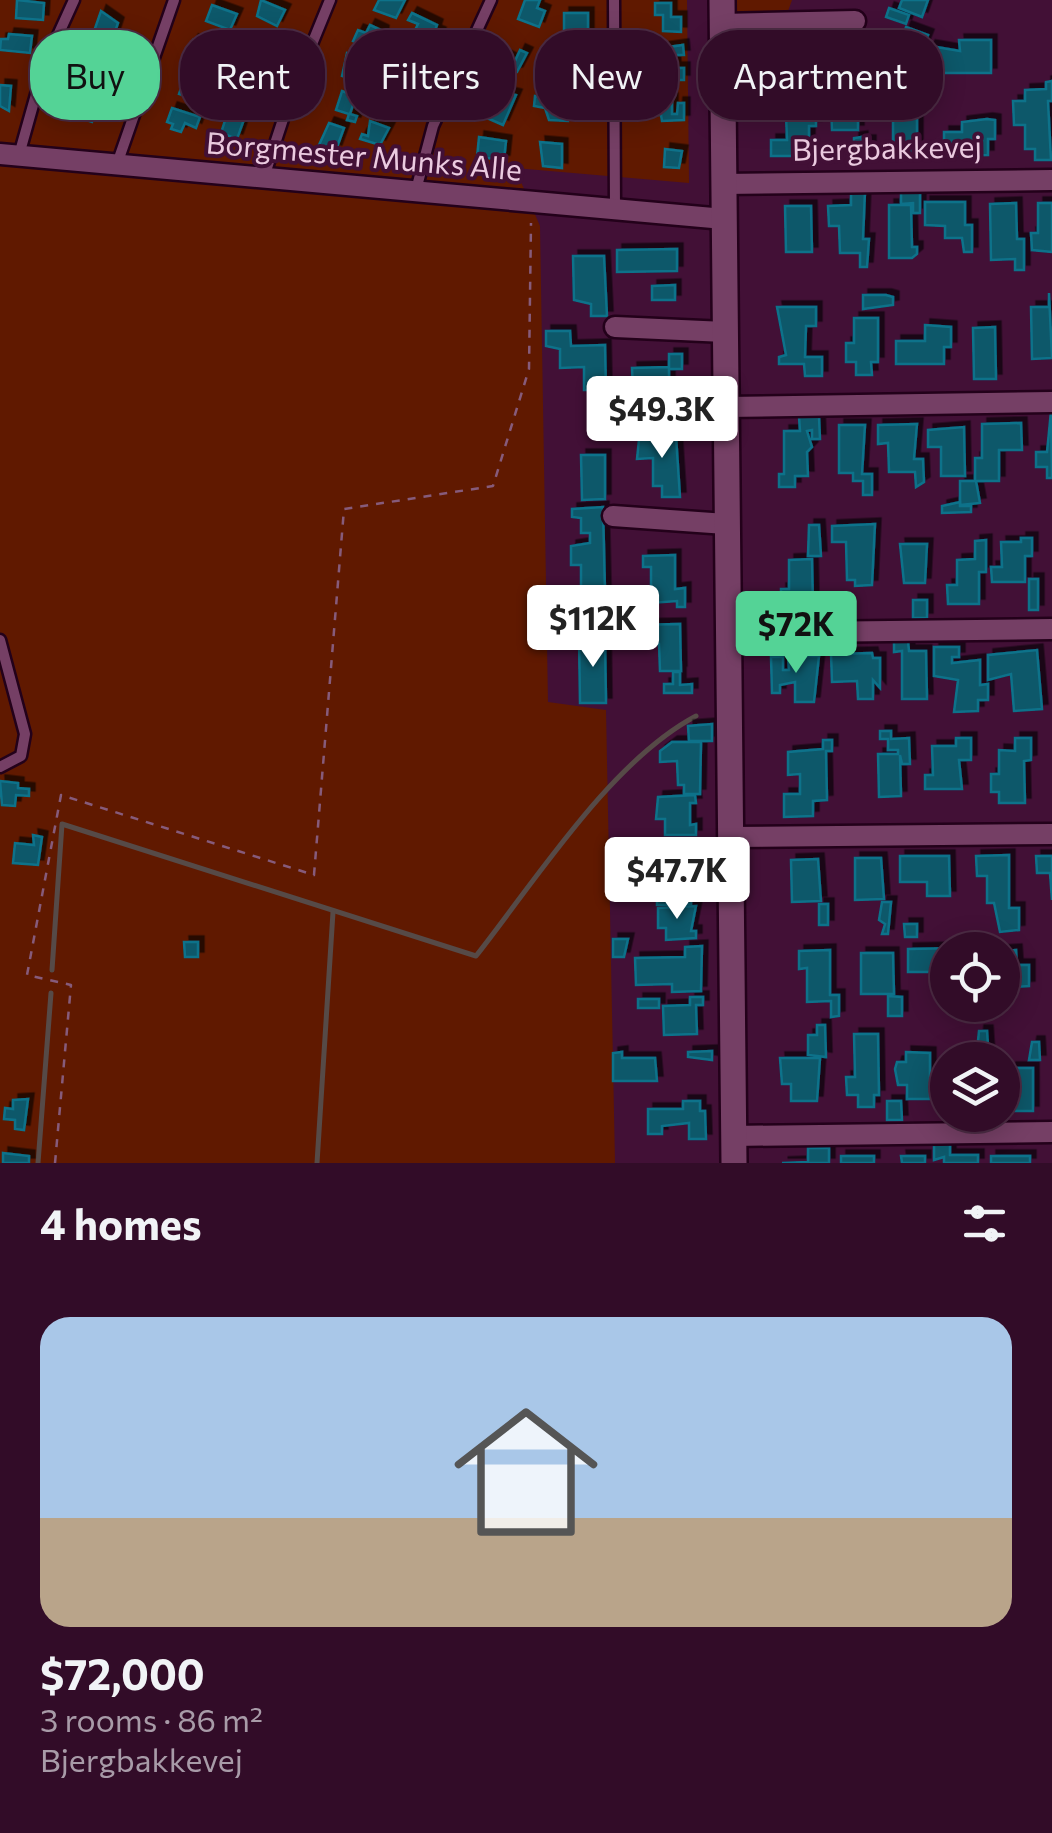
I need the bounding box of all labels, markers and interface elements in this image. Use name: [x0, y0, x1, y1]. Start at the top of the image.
chip: Buy: [30, 30, 160, 120]
chip: Rent: [180, 30, 325, 120]
chip: Filters: [345, 30, 515, 120]
chip: New: [535, 30, 678, 120]
chip: Apartment: [698, 30, 943, 120]
street label: Borgmester Munks Alle: [205, 122, 524, 187]
street label: Bjergbakkevej: [792, 126, 982, 167]
pin: $49.3K: [581, 376, 743, 461]
text: $49.3K: [609, 388, 715, 428]
pin: $112K: [523, 585, 663, 670]
pin: $72K: [737, 591, 855, 676]
text: $112K: [549, 597, 637, 637]
text: $72K: [758, 603, 834, 643]
pin: $47.7K: [596, 837, 758, 922]
text: $47.7K: [627, 849, 727, 889]
map controls: [930, 932, 1020, 1132]
button: locate: [930, 932, 1020, 1022]
button: layers: [930, 1042, 1020, 1132]
icon: filters: [957, 1196, 1012, 1251]
text: 4 homes: [40, 1197, 202, 1249]
icon: home: [436, 1382, 616, 1562]
text: $72,000: [40, 1647, 205, 1699]
text: 3 rooms · 86 m²: [40, 1699, 263, 1739]
text: Bjergbakkevej: [40, 1739, 243, 1779]

